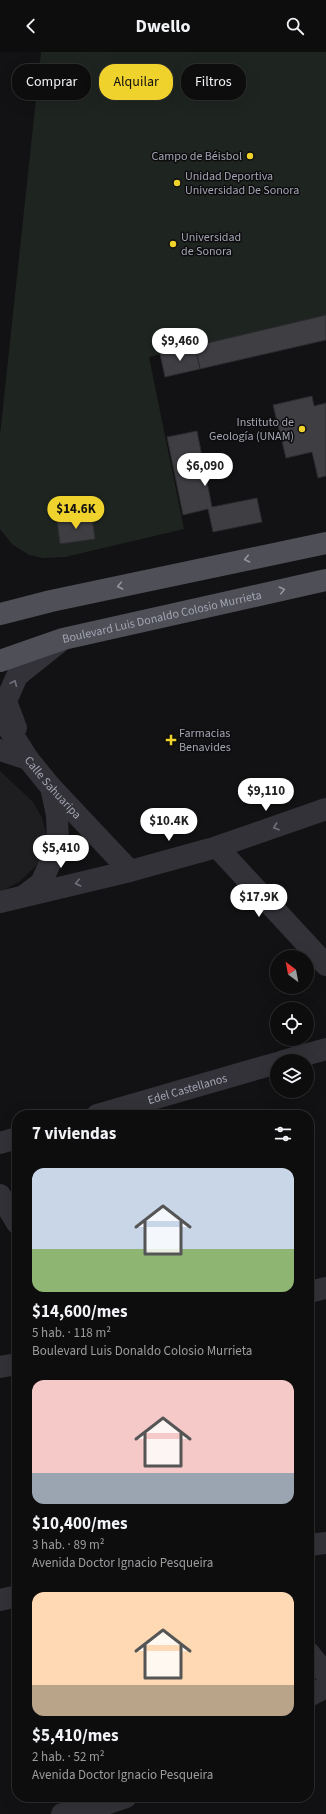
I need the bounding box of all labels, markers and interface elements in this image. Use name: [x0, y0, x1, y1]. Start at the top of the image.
text: Dwello: [136, 14, 190, 39]
icon: back: [20, 15, 42, 37]
icon: search: [284, 15, 306, 37]
chip: Comprar: [12, 64, 91, 100]
chip: Alquilar: [99, 64, 173, 100]
chip: Filtros: [181, 64, 246, 100]
place label: Campo de Béisbol: [151, 148, 242, 165]
marker: Campo de Béisbol: [245, 151, 255, 161]
place label: Unidad Deportiva Universidad De Sonora: [185, 168, 299, 199]
marker: Unidad Deportiva Universidad De Sonora: [172, 178, 182, 188]
place label: Universidad de Sonora: [181, 229, 241, 260]
marker: Universidad de Sonora: [168, 239, 178, 249]
pin: $9,460: [147, 328, 213, 362]
text: $9,460: [161, 332, 199, 350]
place label: Instituto de Geología (UNAM): [209, 414, 294, 445]
marker: Instituto de Geología (UNAM): [297, 424, 307, 434]
pin: $6,090: [172, 453, 238, 487]
text: $6,090: [186, 457, 224, 475]
pin: $14.6K: [43, 496, 109, 530]
text: $14.6K: [56, 500, 96, 518]
one-way arrow: [244, 555, 250, 563]
one-way arrow: [116, 582, 123, 590]
one-way arrow: [279, 586, 285, 594]
street label: Boulevard Luis Donaldo Colosio Murrieta: [61, 587, 263, 648]
one-way arrow: [9, 680, 17, 687]
place label: Farmacias Benavides: [179, 725, 231, 756]
marker: Farmacias Benavides: [166, 735, 176, 745]
street label: Calle Sahuaripa: [20, 753, 85, 823]
pin: $9,110: [233, 778, 299, 812]
text: $9,110: [247, 782, 285, 800]
pin: $10.4K: [136, 808, 202, 842]
text: $10.4K: [149, 812, 189, 830]
one-way arrow: [272, 822, 279, 830]
pin: $5,410: [28, 835, 94, 869]
text: $5,410: [42, 839, 80, 857]
one-way arrow: [75, 878, 82, 886]
pin: $17.9K: [226, 884, 292, 918]
text: $17.9K: [239, 888, 279, 906]
north arrow: [270, 950, 314, 994]
map controls: [270, 950, 314, 1098]
button: locate: [270, 1002, 314, 1046]
button: layers: [270, 1054, 314, 1098]
street label: Edel Castellanos: [146, 1070, 229, 1109]
text: 7 viviendas: [32, 1122, 116, 1146]
icon: filters: [272, 1123, 294, 1145]
icon: home: [127, 1194, 199, 1266]
text: $14,600/mes: [32, 1300, 128, 1324]
text: 5 hab. · 118 m²: [32, 1324, 111, 1342]
text: Boulevard Luis Donaldo Colosio Murrieta: [32, 1342, 252, 1360]
icon: home: [127, 1406, 199, 1478]
text: $10,400/mes: [32, 1512, 128, 1536]
text: 3 hab. · 89 m²: [32, 1536, 105, 1554]
text: Avenida Doctor Ignacio Pesqueira: [32, 1554, 213, 1572]
icon: home: [127, 1618, 199, 1690]
text: $5,410/mes: [32, 1724, 119, 1748]
text: 2 hab. · 52 m²: [32, 1748, 105, 1766]
text: Avenida Doctor Ignacio Pesqueira: [32, 1766, 213, 1784]

